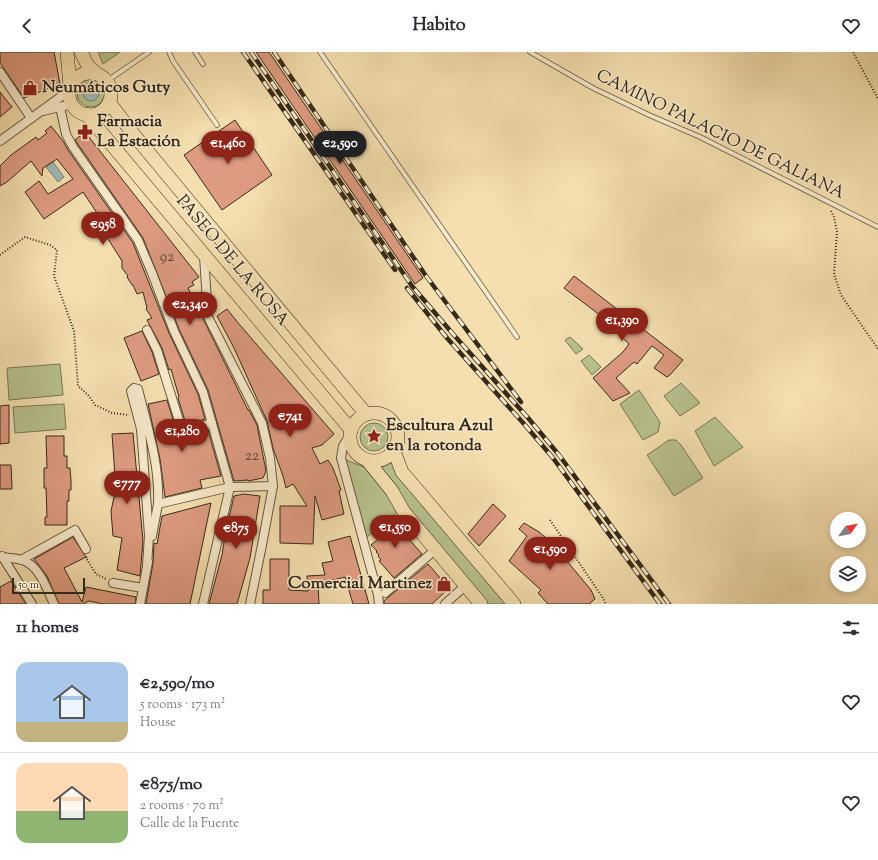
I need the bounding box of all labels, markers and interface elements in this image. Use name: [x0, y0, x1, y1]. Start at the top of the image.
text: Habito: [412, 13, 466, 39]
icon: back: [16, 15, 38, 37]
icon: heart: [840, 15, 862, 37]
street label: CAMINO PALACIO DE GALIANA: [592, 64, 849, 206]
place label: Neumáticos Guty: [42, 76, 171, 100]
shop icon: Neumáticos Guty: [21, 79, 39, 97]
place label: Farmacia La Estación: [97, 110, 182, 154]
pharmacy icon: Farmacia La Estación: [76, 123, 94, 141]
pin: €1,460: [195, 131, 261, 165]
pin: €2,590: [307, 131, 373, 165]
text: €1,460: [210, 135, 246, 153]
text: €2,590: [322, 135, 358, 153]
street label: PASEO DE LA ROSA: [170, 190, 294, 332]
pin: €958: [79, 212, 127, 246]
text: €958: [90, 216, 116, 234]
house number: 92: [160, 247, 174, 268]
pin: €2,340: [157, 292, 223, 326]
text: €2,340: [172, 296, 208, 314]
pin: €1,390: [589, 308, 655, 342]
text: €1,390: [605, 312, 639, 330]
pin: €741: [266, 404, 314, 438]
text: €741: [278, 408, 302, 426]
place label: Escultura Azul en la rotonda: [386, 414, 493, 458]
pin: €1,280: [149, 419, 215, 453]
text: €1,280: [164, 423, 200, 441]
place icon: Escultura Azul en la rotonda: [365, 427, 383, 445]
house number: 22: [245, 446, 259, 467]
pin: €777: [103, 471, 151, 505]
text: €777: [113, 475, 141, 493]
north arrow: [830, 512, 866, 548]
map controls: [830, 512, 866, 592]
pin: €1,550: [362, 515, 428, 549]
pin: €875: [212, 516, 260, 550]
text: €1,550: [379, 519, 411, 537]
text: €875: [223, 520, 249, 538]
pin: €1,590: [517, 537, 583, 571]
text: €1,590: [533, 541, 567, 559]
button: layers: [830, 556, 866, 592]
place label: Comercial Martinez: [288, 572, 433, 596]
shop icon: Comercial Martinez: [435, 575, 453, 593]
scale bar: [12, 576, 85, 595]
text: 50 m: [18, 577, 39, 593]
text: 11 homes: [16, 616, 79, 640]
icon: filters: [840, 617, 862, 639]
text: €2,590/mo: [140, 672, 215, 696]
icon: home: [48, 678, 96, 726]
icon: heart: [840, 691, 862, 713]
text: 5 rooms · 173 m²: [140, 696, 225, 714]
text: House: [140, 714, 176, 732]
text: €875/mo: [140, 773, 202, 797]
icon: home: [48, 779, 96, 827]
icon: heart: [840, 792, 862, 814]
text: 2 rooms · 70 m²: [140, 797, 224, 815]
text: Calle de la Fuente: [140, 815, 239, 833]

